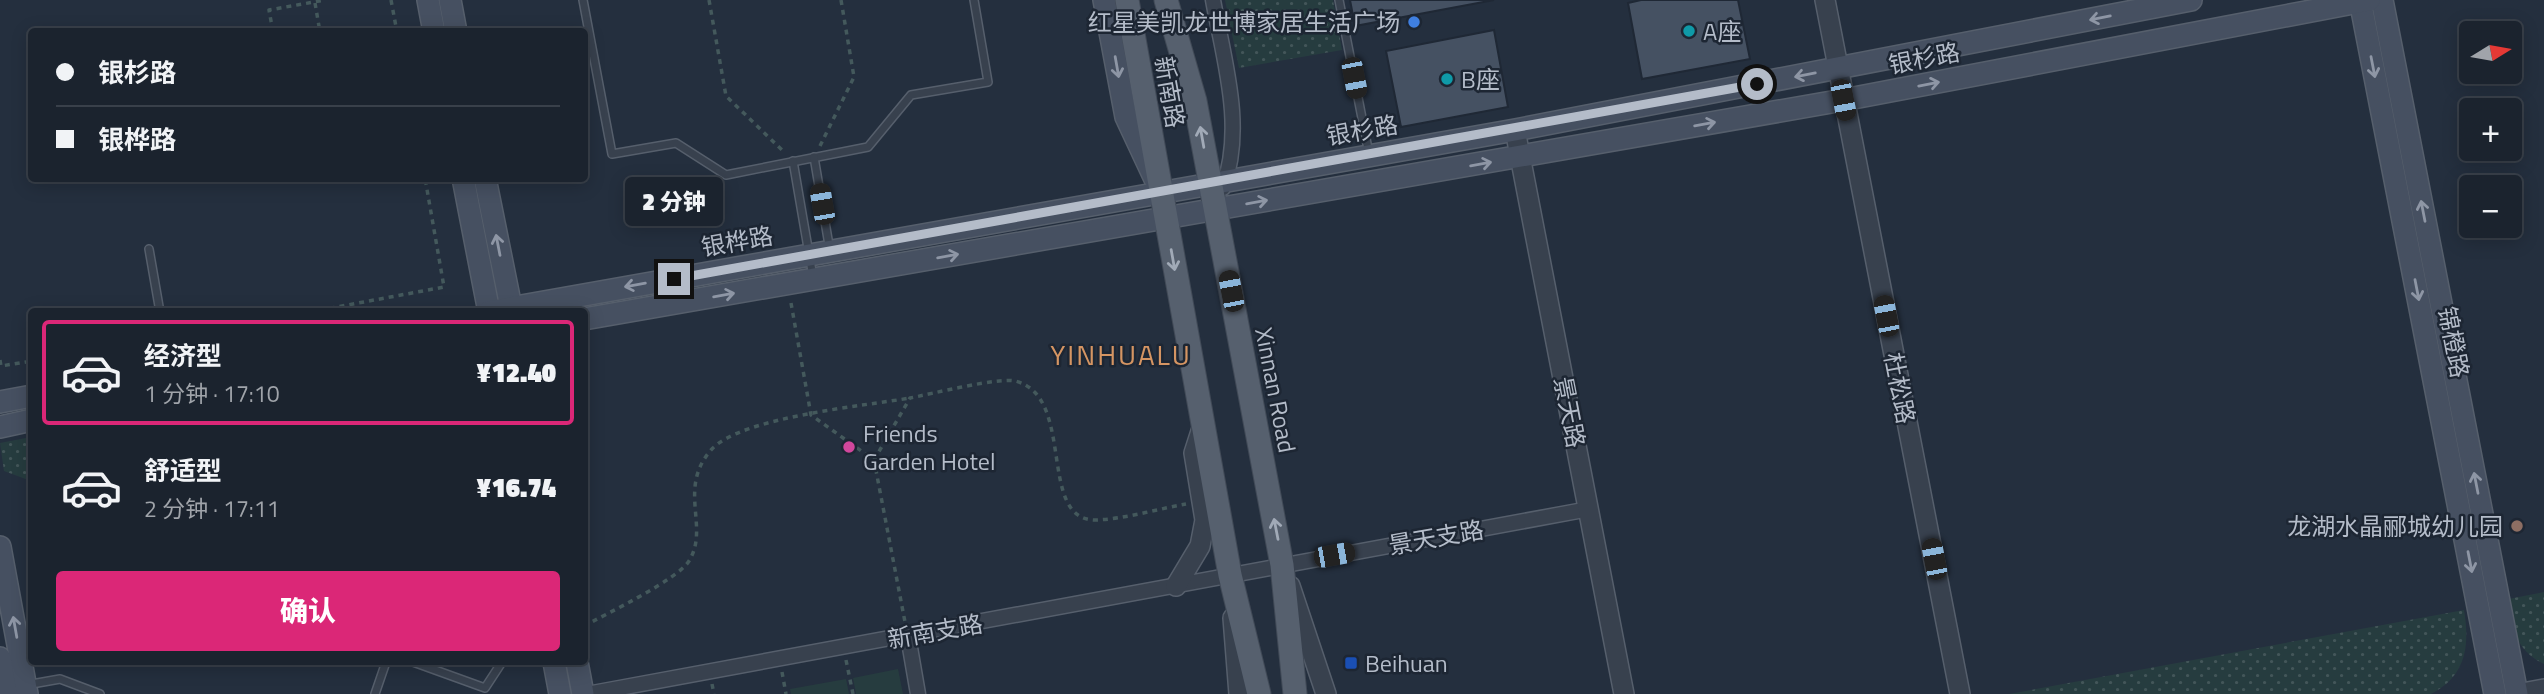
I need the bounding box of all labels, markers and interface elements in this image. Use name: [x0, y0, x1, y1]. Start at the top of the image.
place label: 红星美凯龙世博家居生活广场: [1088, 4, 1400, 40]
one-way arrow: [2089, 11, 2112, 25]
place label: A座: [1703, 13, 1741, 49]
marker: 红星美凯龙世博家居生活广场: [1406, 14, 1422, 30]
north arrow: [2459, 21, 2522, 84]
map controls: [2459, 21, 2522, 238]
marker: A座: [1681, 23, 1697, 39]
street label: 银杉路: [1885, 33, 1963, 83]
text: 银杉路: [98, 53, 176, 92]
street label: 新南路: [1146, 53, 1194, 131]
one-way arrow: [1111, 55, 1124, 78]
car: [1340, 55, 1369, 101]
one-way arrow: [2367, 55, 2381, 78]
place label: B座: [1461, 61, 1500, 97]
route start: [1741, 68, 1773, 100]
one-way arrow: [1794, 69, 1817, 83]
marker: B座: [1439, 71, 1455, 87]
one-way arrow: [1917, 76, 1940, 90]
car: [1829, 77, 1858, 123]
button: +: [2459, 98, 2522, 161]
street label: 银杉路: [1323, 106, 1401, 154]
one-way arrow: [1693, 117, 1716, 131]
text: 银桦路: [98, 120, 176, 159]
one-way arrow: [1195, 126, 1208, 149]
one-way arrow: [1469, 157, 1492, 170]
button: −: [2459, 175, 2522, 238]
callout: 2 分钟: [625, 177, 723, 226]
car: [809, 181, 836, 227]
text: 2 分钟: [642, 184, 706, 219]
one-way arrow: [1245, 195, 1268, 208]
one-way arrow: [2415, 200, 2429, 223]
street label: 银桦路: [698, 217, 776, 265]
one-way arrow: [491, 234, 505, 257]
one-way arrow: [1167, 248, 1180, 271]
one-way arrow: [936, 249, 959, 262]
route end: [658, 263, 690, 295]
car: [1217, 268, 1246, 314]
one-way arrow: [2410, 278, 2424, 301]
one-way arrow: [624, 279, 647, 293]
one-way arrow: [712, 288, 735, 301]
car: [1872, 293, 1901, 339]
street label: 锦橙路: [2429, 303, 2479, 381]
street label: Xinnan Road: [1246, 324, 1306, 456]
district label: YINHUALU: [1050, 333, 1192, 376]
text: 经济型: [144, 336, 222, 375]
icon: car: [60, 341, 123, 404]
street label: 杜松路: [1875, 349, 1925, 427]
text: ¥12.40: [476, 353, 556, 392]
street label: 景天路: [1545, 373, 1595, 451]
text: 1 分钟 · 17:10: [144, 376, 280, 411]
place label: Friends Garden Hotel: [863, 415, 996, 479]
marker: Friends Garden Hotel: [841, 439, 857, 455]
text: 舒适型: [144, 451, 222, 490]
icon: car: [60, 456, 123, 519]
text: ¥16.74: [476, 468, 556, 507]
one-way arrow: [2468, 472, 2482, 495]
text: 2 分钟 · 17:11: [144, 491, 280, 526]
place label: 龙湖水晶郦城幼儿园: [2287, 508, 2503, 544]
street label: 景天支路: [1386, 511, 1486, 563]
one-way arrow: [1268, 518, 1282, 541]
marker: 龙湖水晶郦城幼儿园: [2509, 518, 2525, 534]
car: [1920, 536, 1949, 582]
car: [1312, 541, 1357, 569]
one-way arrow: [2463, 550, 2477, 573]
button: 确认: [56, 571, 560, 651]
street label: 新南支路: [885, 605, 985, 657]
one-way arrow: [7, 616, 21, 639]
place label: Beihuan: [1365, 645, 1448, 681]
marker: Beihuan: [1343, 655, 1359, 671]

